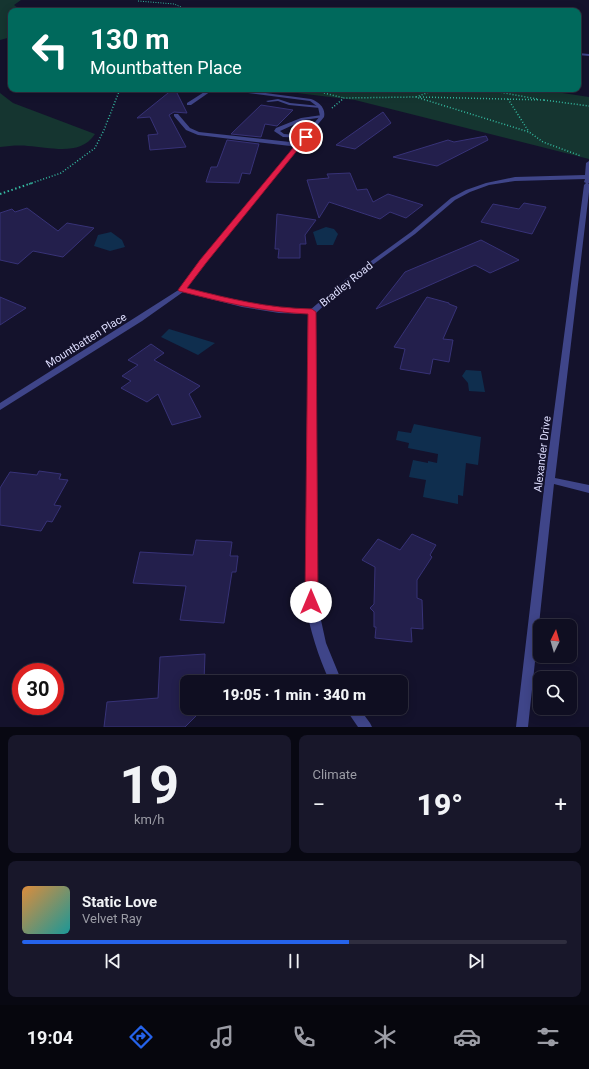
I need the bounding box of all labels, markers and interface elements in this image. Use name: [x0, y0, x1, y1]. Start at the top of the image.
text: 130 m: [90, 23, 169, 56]
icon: left: [24, 24, 76, 76]
text: Mountbatten Place: [90, 57, 242, 78]
pin: [289, 120, 323, 154]
icon: arrive: [295, 126, 317, 148]
street label: Bradley Road: [317, 259, 375, 310]
street label: Mountbatten Place: [43, 310, 129, 371]
street label: Alexander Drive: [531, 415, 554, 493]
position arrow: [290, 581, 332, 623]
north arrow: [533, 619, 577, 663]
map controls: [533, 619, 577, 715]
speed limit sign: 30: [12, 663, 64, 715]
button: search: [533, 671, 577, 715]
text: 19:05 · 1 min · 340 m: [222, 686, 366, 704]
text: 19: [119, 755, 179, 816]
text: Climate: [313, 767, 357, 782]
text: 19°: [417, 787, 463, 822]
text: −: [313, 792, 325, 817]
text: +: [555, 792, 567, 817]
text: km/h: [134, 812, 165, 827]
text: Static Love: [82, 893, 157, 911]
text: Velvet Ray: [82, 911, 142, 926]
icon: previous: [102, 950, 124, 972]
icon: pause: [283, 950, 305, 972]
icon: next: [465, 950, 487, 972]
icon: directions: [127, 1023, 155, 1051]
icon: music: [208, 1023, 236, 1051]
icon: phone: [290, 1023, 318, 1051]
icon: climate: [371, 1023, 399, 1051]
icon: car: [453, 1023, 481, 1051]
icon: filters: [534, 1023, 562, 1051]
text: 19:04: [27, 1027, 73, 1048]

